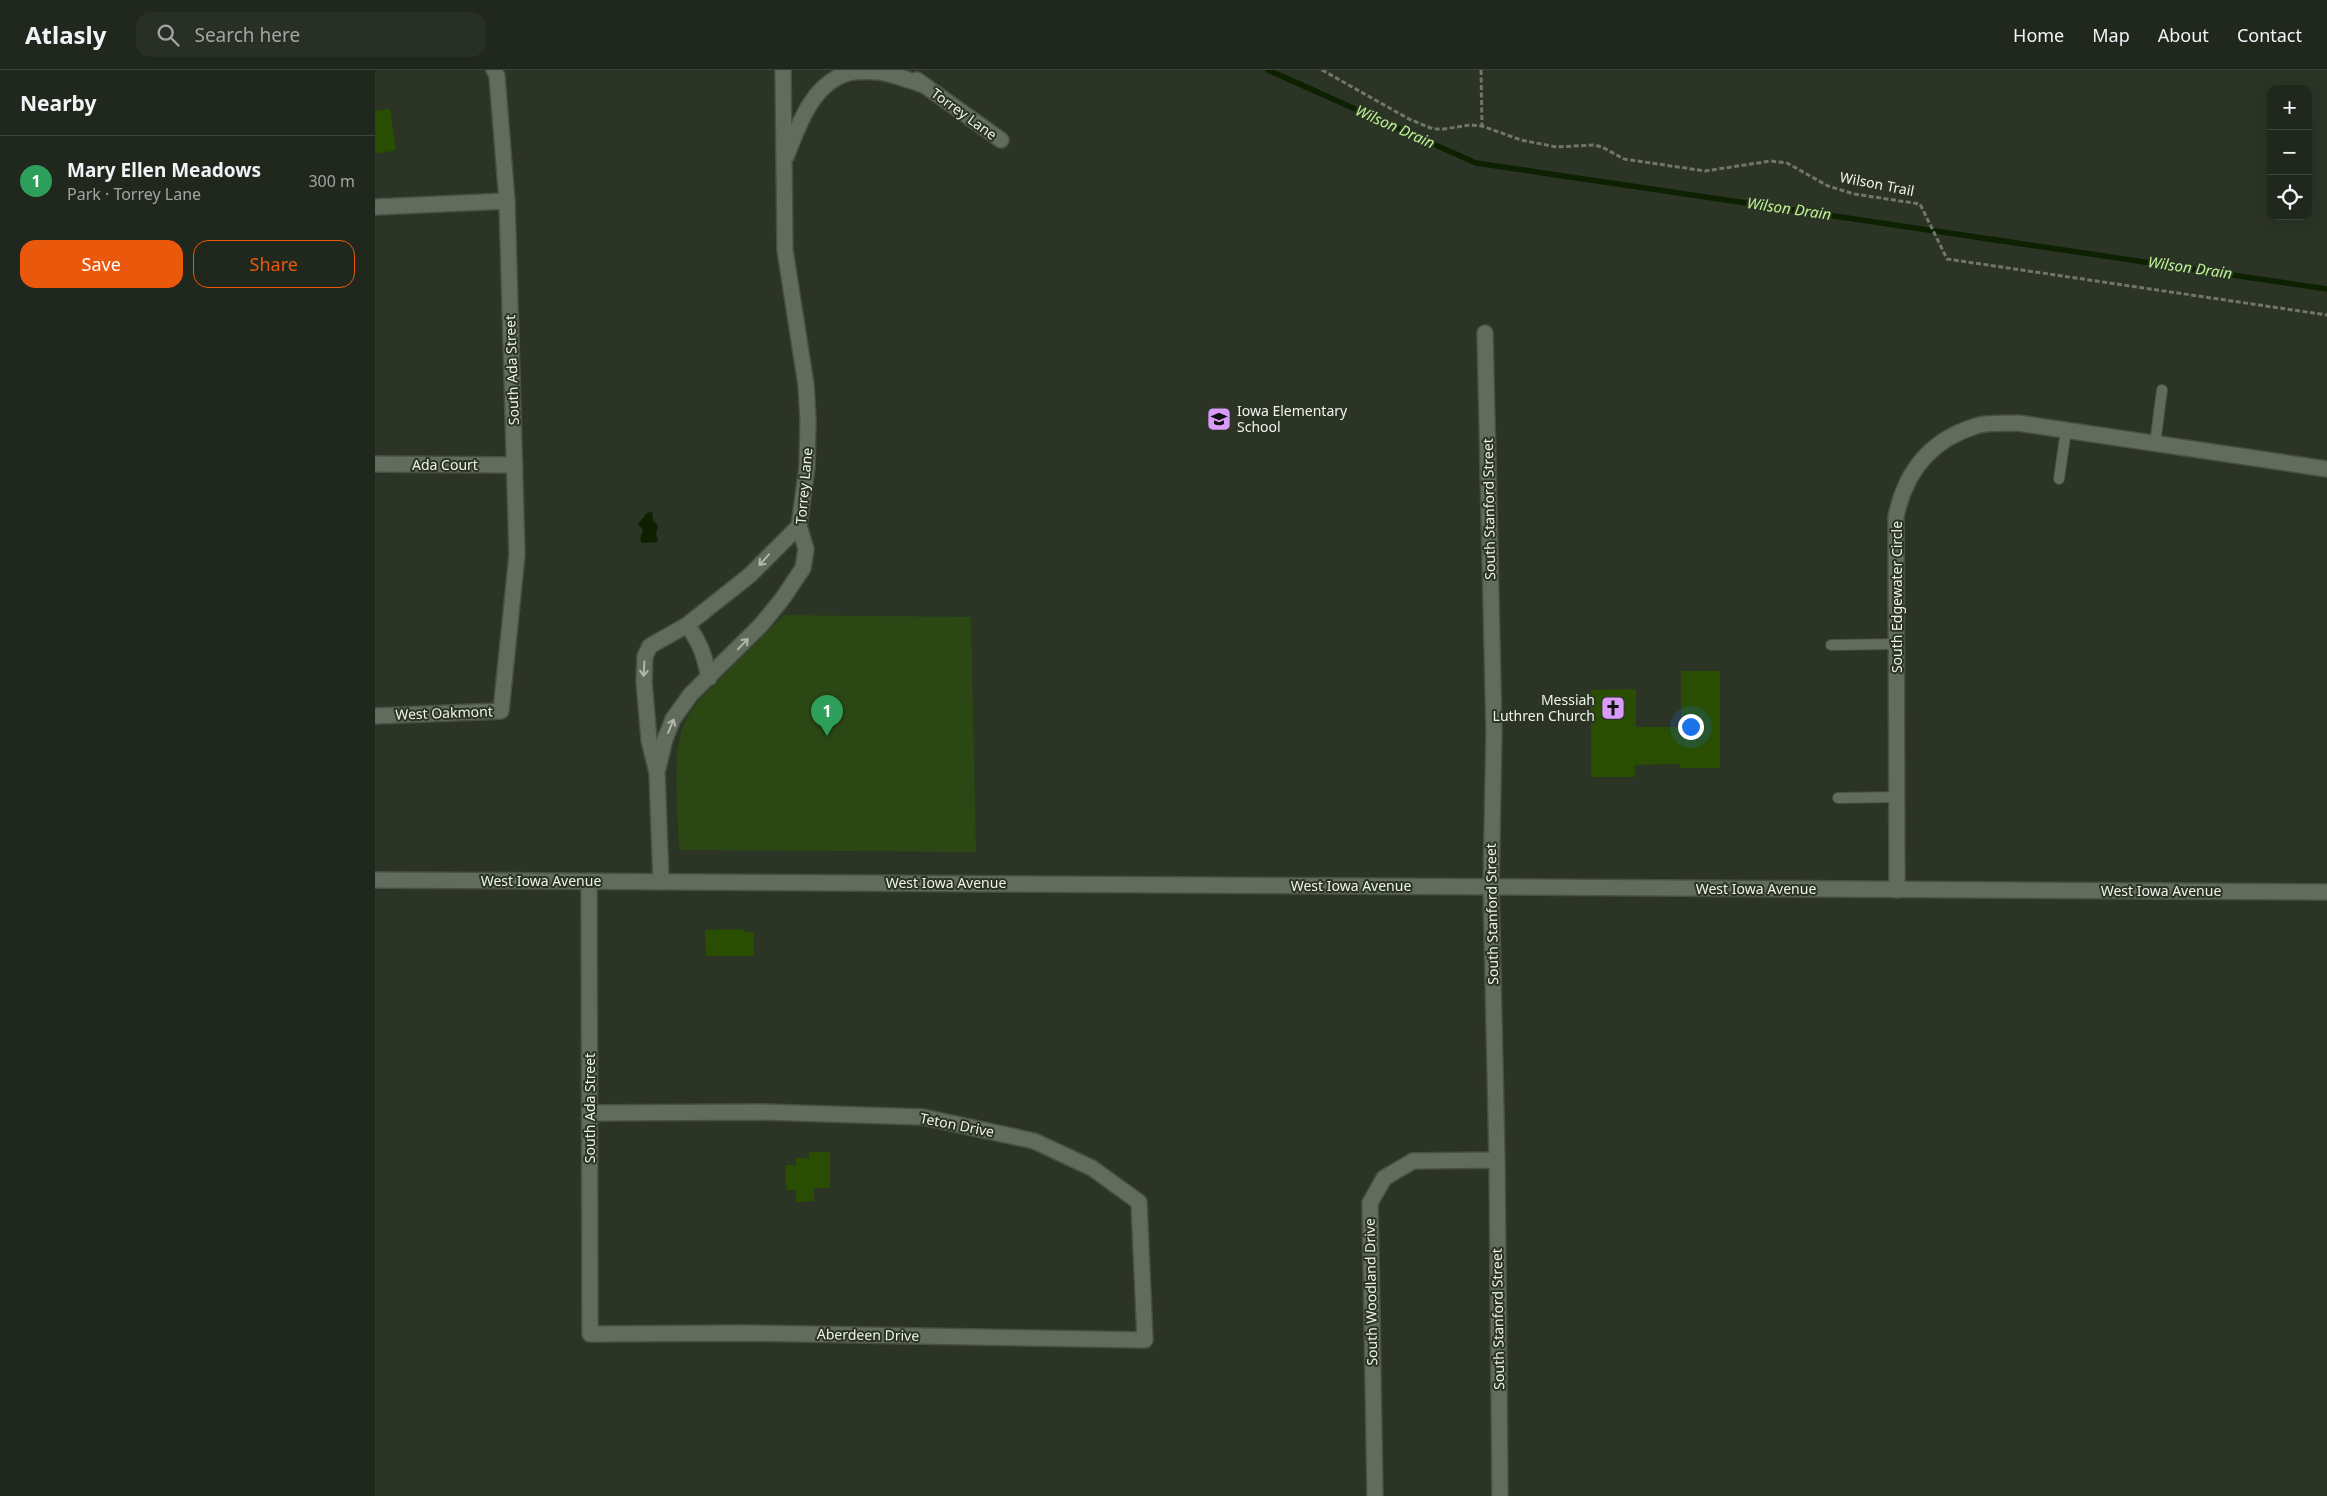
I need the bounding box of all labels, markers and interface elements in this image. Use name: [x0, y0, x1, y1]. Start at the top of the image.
search box: [136, 12, 486, 57]
text: Atlasly: [25, 18, 106, 51]
icon: search: [154, 21, 182, 49]
text: Search here: [194, 22, 300, 48]
text: Home: [2013, 23, 2064, 47]
text: Map: [2092, 23, 2130, 47]
text: About: [2158, 23, 2209, 47]
text: Contact: [2237, 23, 2302, 47]
street label: Torrey Lane: [928, 83, 1001, 144]
map controls: [2267, 85, 2312, 220]
button: +: [2267, 85, 2312, 130]
text: Nearby: [20, 89, 96, 117]
water label: Wilson Drain: [1353, 100, 1438, 152]
button: −: [2267, 130, 2312, 175]
text: Mary Ellen Meadows: [67, 157, 261, 183]
street label: Wilson Trail: [1838, 167, 1916, 200]
text: 1: [31, 170, 41, 192]
text: 300 m: [308, 170, 355, 192]
button: locate: [2267, 175, 2312, 220]
text: Park · Torrey Lane: [67, 183, 201, 205]
water label: Wilson Drain: [1746, 192, 1833, 224]
button: Save: [20, 240, 183, 288]
button: Share: [193, 240, 355, 288]
water label: Wilson Drain: [2147, 251, 2234, 283]
street label: South Ada Street: [500, 315, 523, 425]
place label: Iowa Elementary School: [1237, 401, 1348, 436]
school or university icon: Iowa Elementary School: [1206, 406, 1232, 432]
street label: South Stanford Street: [1478, 438, 1499, 580]
street label: Torrey Lane: [791, 447, 816, 525]
street label: Ada Court: [412, 455, 478, 474]
street label: South Edgewater Circle: [1887, 521, 1906, 673]
one-way arrow: [758, 554, 770, 566]
one-way arrow: [737, 637, 749, 650]
one-way arrow: [640, 660, 649, 676]
place label: Messiah Luthren Church: [1493, 690, 1595, 725]
pin: 1: [811, 695, 843, 736]
church icon: Messiah Luthren Church: [1600, 695, 1626, 721]
street label: West Oakmont: [395, 701, 493, 724]
your location: [1678, 714, 1704, 740]
one-way arrow: [666, 719, 676, 734]
street label: South Stanford Street: [1481, 843, 1502, 985]
street label: West Iowa Avenue: [481, 871, 601, 890]
street label: West Iowa Avenue: [886, 873, 1006, 892]
street label: West Iowa Avenue: [1291, 876, 1411, 895]
street label: West Iowa Avenue: [1696, 879, 1816, 898]
street label: West Iowa Avenue: [2101, 881, 2221, 900]
street label: South Ada Street: [580, 1053, 599, 1163]
street label: Teton Drive: [918, 1108, 996, 1141]
street label: South Woodland Drive: [1360, 1218, 1381, 1366]
street label: South Stanford Street: [1487, 1248, 1508, 1390]
street label: Aberdeen Drive: [817, 1324, 919, 1345]

